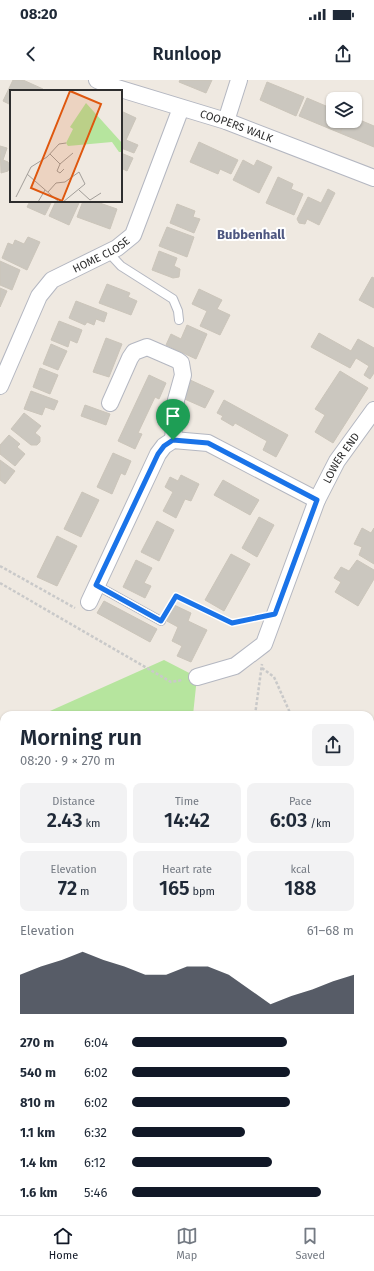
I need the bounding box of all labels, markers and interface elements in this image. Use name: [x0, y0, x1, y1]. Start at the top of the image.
text: 08:20: [20, 5, 58, 23]
icon: back: [20, 43, 42, 65]
text: Runloop: [153, 43, 221, 65]
icon: share: [332, 43, 354, 65]
inset map: [10, 90, 122, 202]
map controls: [326, 92, 362, 128]
button: layers: [326, 92, 362, 128]
street label: COOPERS WALK: [199, 107, 275, 145]
district label: Bubbenhall: [217, 227, 285, 242]
street label: HOME CLOSE: [70, 234, 132, 275]
pin: [156, 399, 190, 440]
icon: arrive: [162, 405, 184, 427]
street label: LOWER END: [320, 430, 362, 485]
text: Morning run: [20, 724, 142, 751]
button: share: [312, 724, 354, 766]
text: 08:20 · 9 × 270 m: [20, 753, 115, 768]
text: Distance: [52, 795, 95, 808]
text: Time: [175, 795, 199, 808]
text: Pace: [289, 795, 312, 808]
text: 2.43: [47, 808, 83, 832]
text: 14:42: [164, 808, 210, 832]
text: 6:03: [270, 808, 307, 832]
text: km: [83, 817, 100, 830]
text: /km: [307, 817, 331, 830]
text: Elevation: [51, 863, 97, 876]
text: Heart rate: [162, 863, 212, 876]
text: kcal: [290, 863, 310, 876]
text: 72: [58, 876, 77, 900]
text: 165: [159, 876, 190, 900]
text: 188: [284, 876, 316, 900]
text: m: [77, 885, 89, 898]
text: bpm: [190, 885, 215, 898]
text: Elevation: [20, 923, 74, 938]
text: 61–68 m: [307, 923, 354, 938]
text: 270 m: [20, 1035, 54, 1050]
text: 6:04: [84, 1035, 108, 1050]
text: 540 m: [20, 1065, 56, 1080]
text: 6:02: [84, 1065, 108, 1080]
text: 810 m: [20, 1095, 55, 1110]
text: 6:02: [84, 1095, 108, 1110]
text: 1.1 km: [20, 1125, 55, 1140]
text: 6:32: [84, 1125, 107, 1140]
text: 1.4 km: [20, 1155, 57, 1170]
text: 6:12: [84, 1155, 106, 1170]
text: 1.6 km: [20, 1185, 58, 1200]
text: 5:46: [84, 1185, 107, 1200]
tab: Home: [49, 1225, 78, 1262]
tab: Map: [176, 1225, 198, 1262]
tab: Saved: [295, 1225, 325, 1262]

